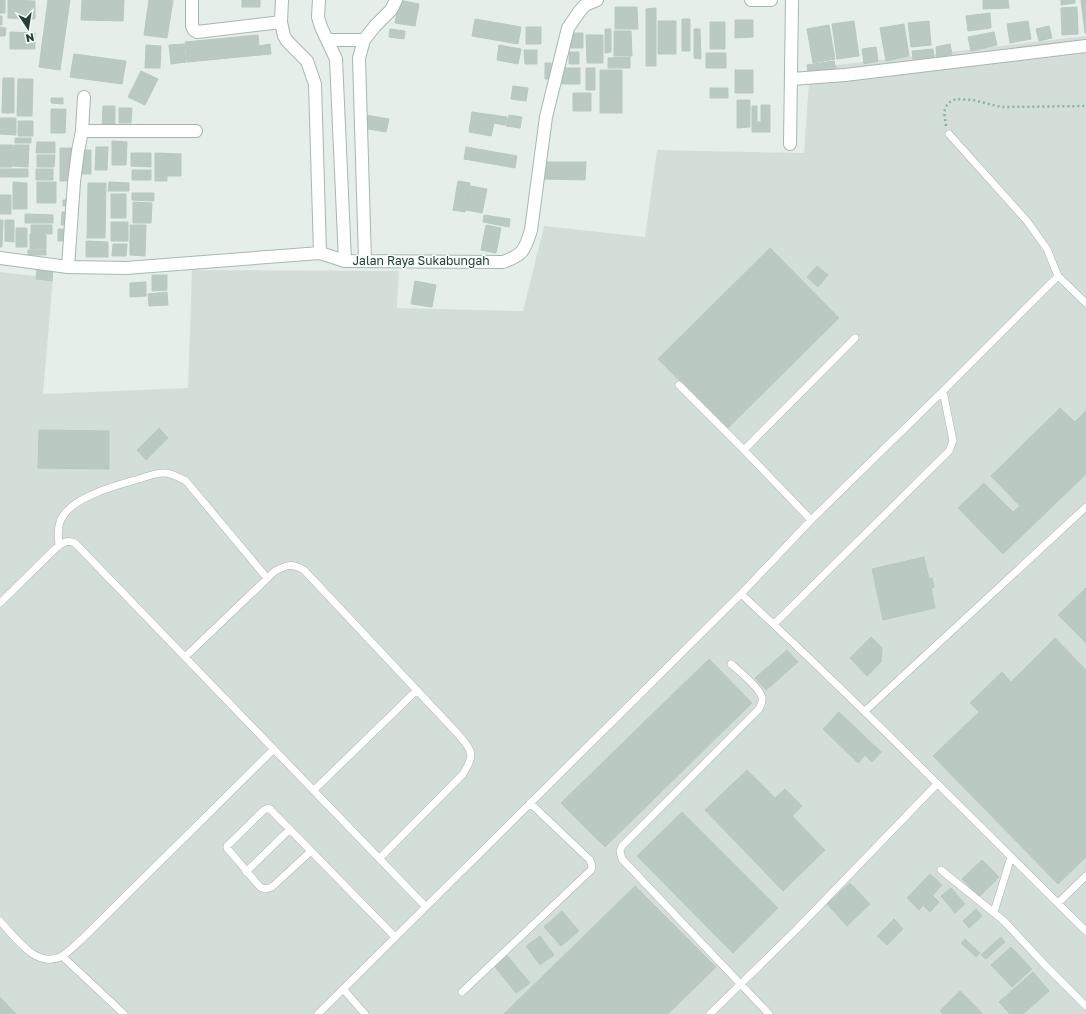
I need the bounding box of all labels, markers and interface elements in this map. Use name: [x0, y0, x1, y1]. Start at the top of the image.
north arrow: [8, 8, 48, 48]
text: N: [25, 31, 36, 45]
street label: Jalan Raya Sukabungah: [352, 253, 490, 268]

